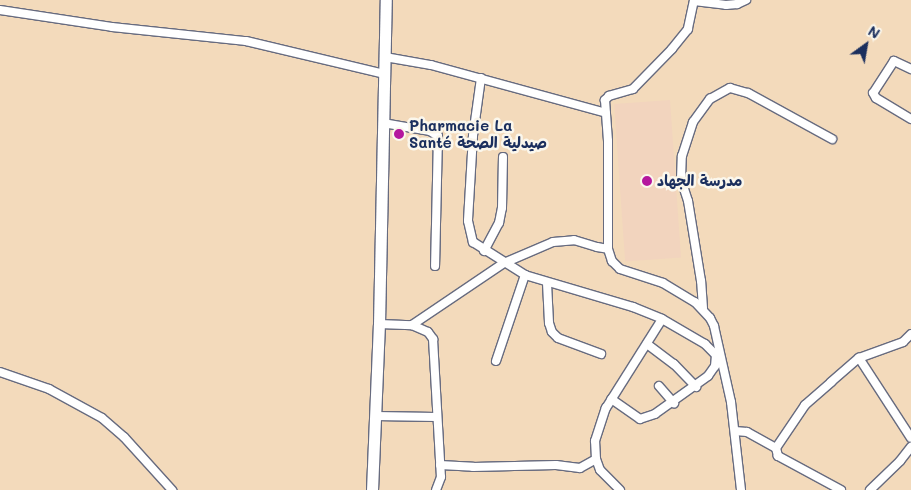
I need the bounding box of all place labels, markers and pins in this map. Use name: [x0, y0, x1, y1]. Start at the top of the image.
place label: Pharmacie La Santé صيدلية الصحة: [409, 116, 547, 151]
marker: Pharmacie La Santé صيدلية الصحة: [393, 128, 405, 140]
place label: مدرسة الجهاد: [657, 172, 742, 190]
marker: مدرسة الجهاد: [641, 175, 653, 187]

